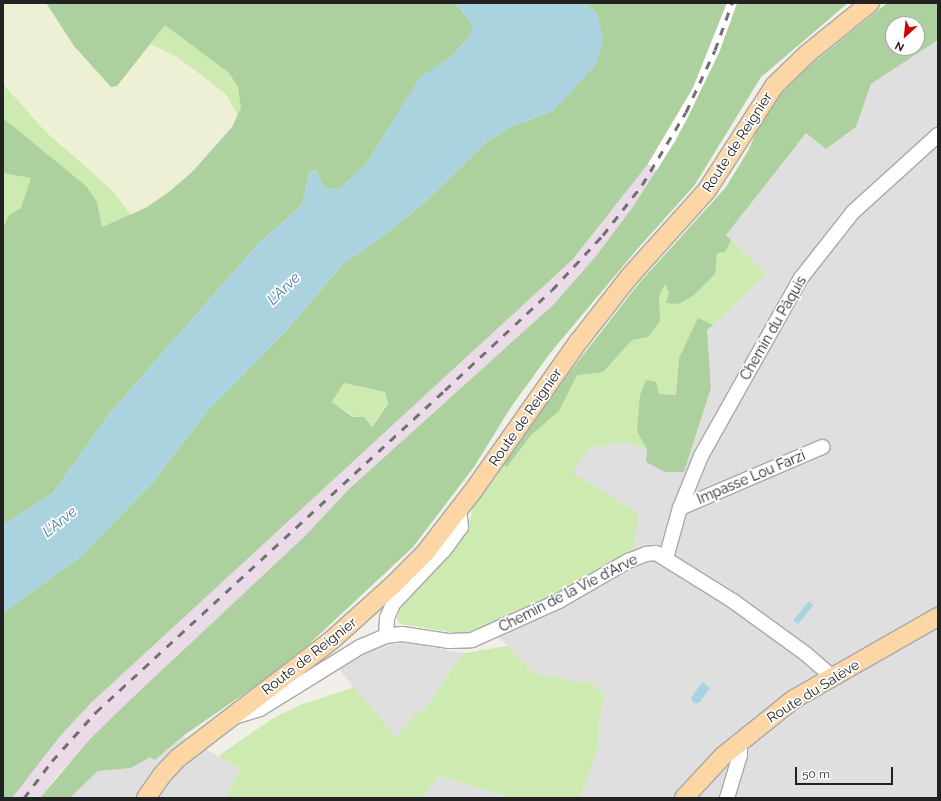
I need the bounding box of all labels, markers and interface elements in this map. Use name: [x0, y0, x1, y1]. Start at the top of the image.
north arrow: [885, 16, 925, 56]
text: N: [893, 39, 906, 54]
street label: Route de Reignier: [698, 89, 776, 195]
water label: L'Arve: [264, 269, 304, 309]
street label: Chemin du Pâquis: [736, 273, 810, 383]
street label: Route de Reignier: [485, 365, 565, 469]
street label: Impasse Lou Farzi: [694, 447, 808, 507]
water label: L'Arve: [39, 503, 81, 541]
street label: Chemin de la Vie d'Arve: [496, 551, 640, 635]
street label: Route de Reignier: [258, 614, 360, 698]
street label: Route du Salève: [764, 656, 862, 726]
scale bar: [797, 759, 895, 785]
text: 50 m: [802, 767, 830, 781]

